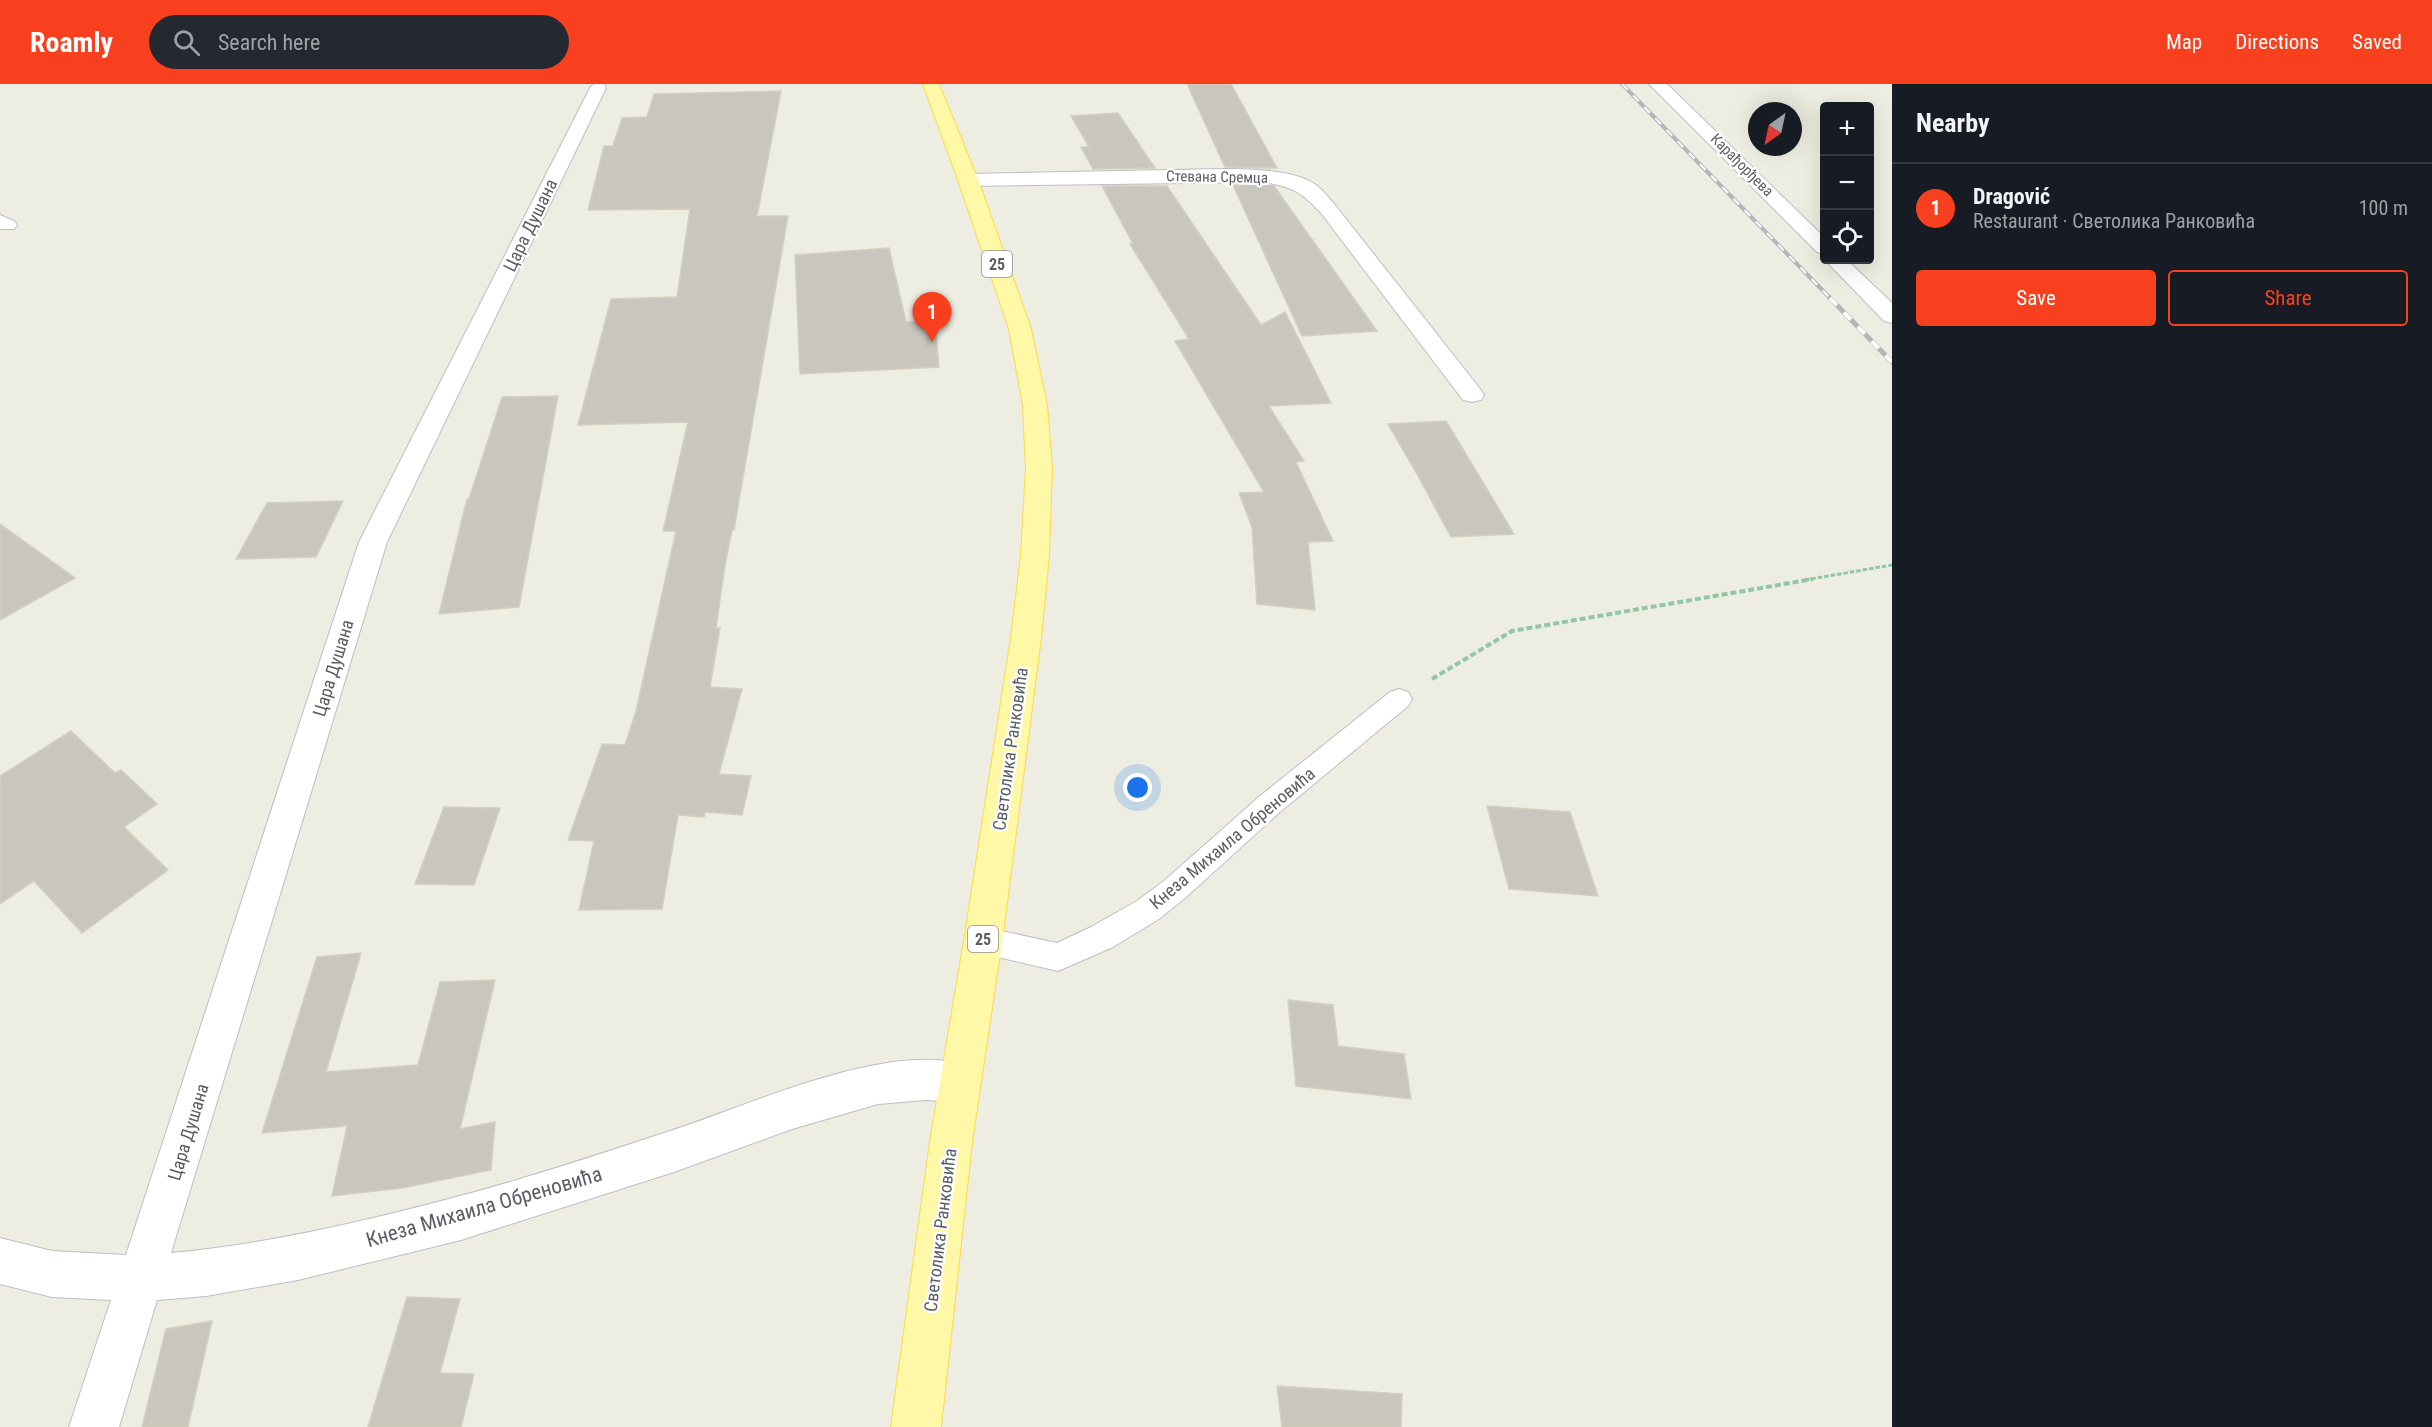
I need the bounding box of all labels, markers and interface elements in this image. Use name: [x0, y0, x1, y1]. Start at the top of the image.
search box: [149, 15, 569, 69]
text: Roamly: [30, 26, 113, 59]
icon: search: [170, 26, 203, 59]
text: Search here: [218, 30, 320, 55]
text: Map: [2166, 30, 2202, 54]
text: Directions: [2235, 30, 2319, 54]
text: Saved: [2352, 30, 2402, 54]
north arrow: [1748, 102, 1802, 156]
map controls: [1820, 102, 1874, 264]
button: +: [1820, 102, 1874, 156]
text: Nearby: [1916, 108, 1990, 138]
street label: Карађорђева: [1707, 130, 1777, 200]
button: −: [1820, 156, 1874, 210]
street label: Стевана Сремца: [1166, 167, 1268, 187]
street label: Цара Душана: [499, 175, 561, 275]
text: Dragović: [1973, 184, 2050, 209]
text: 1: [1930, 196, 1941, 220]
text: 100 m: [2359, 196, 2408, 220]
text: Restaurant · Светолика Ранковића: [1973, 209, 2255, 233]
button: locate: [1820, 210, 1874, 264]
road number: 25: [982, 251, 1012, 277]
button: Save: [1916, 270, 2156, 326]
button: Share: [2168, 270, 2408, 326]
pin: 1: [912, 292, 952, 342]
street label: Цара Душана: [308, 617, 358, 719]
street label: Светолика Ранковића: [988, 666, 1032, 832]
street label: Кнеза Михаила Обреновића: [1145, 763, 1319, 913]
your location: [1123, 773, 1152, 802]
road number: 25: [968, 926, 998, 952]
street label: Цара Душана: [163, 1081, 213, 1183]
street label: Светолика Ранковића: [920, 1147, 960, 1313]
street label: Кнеза Михаила Обреновића: [363, 1162, 605, 1252]

